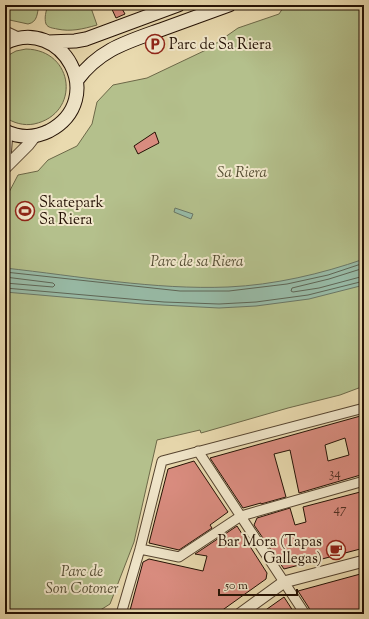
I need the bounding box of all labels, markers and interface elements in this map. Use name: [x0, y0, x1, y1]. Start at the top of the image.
parking icon: Parc de Sa Riera: [144, 33, 166, 55]
place label: Parc de Sa Riera: [169, 35, 272, 56]
park label: Sa Riera: [217, 163, 267, 184]
place label: Skatepark Sa Riera: [39, 193, 104, 231]
sports icon: Skatepark Sa Riera: [14, 200, 36, 222]
park label: Parc de sa Riera: [151, 252, 244, 273]
house number: 34: [329, 465, 341, 483]
house number: 47: [333, 501, 347, 519]
place label: Bar Mora (Tapas Gallegas): [218, 532, 322, 570]
cafe icon: Bar Mora (Tapas Gallegas): [325, 539, 347, 561]
park label: Parc de Son Cotoner: [46, 562, 119, 600]
scale bar: [219, 571, 297, 597]
text: 50 m: [224, 577, 248, 595]

